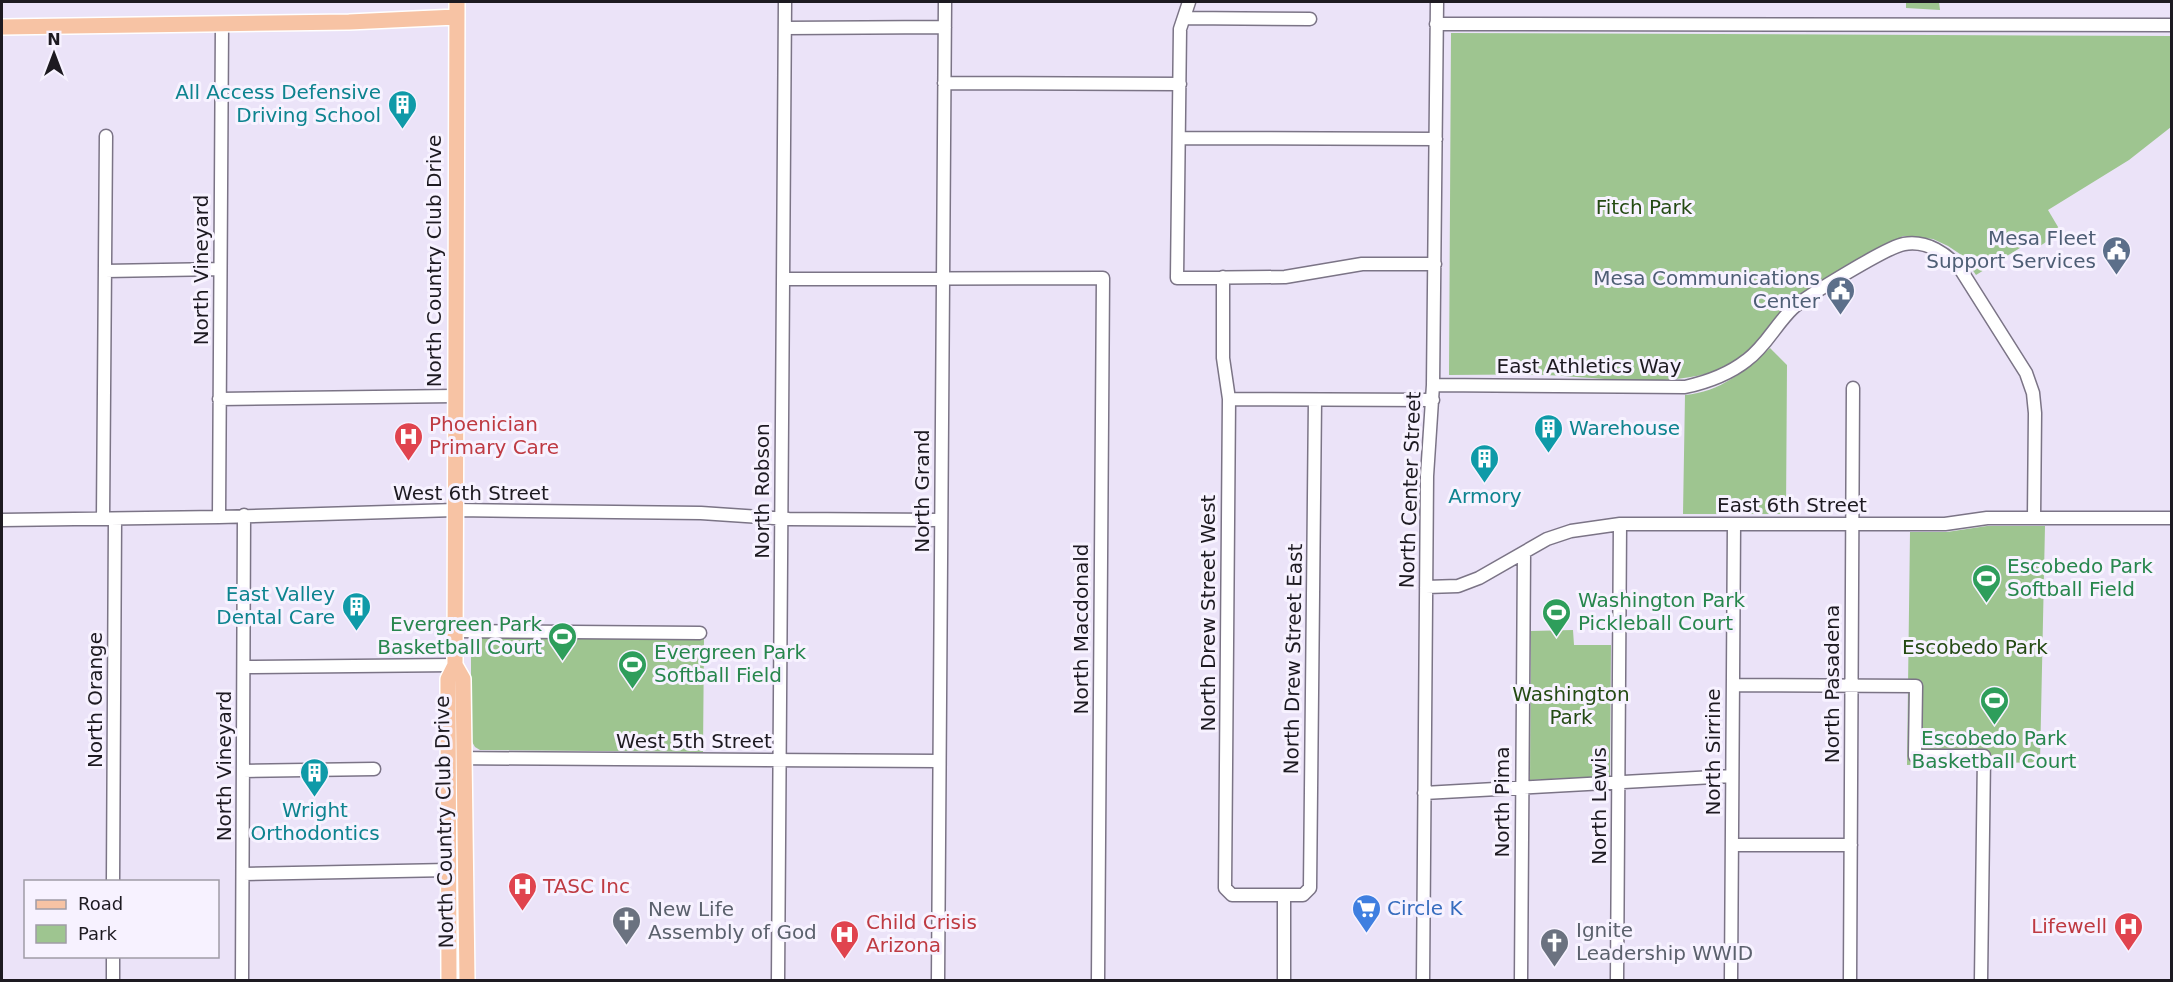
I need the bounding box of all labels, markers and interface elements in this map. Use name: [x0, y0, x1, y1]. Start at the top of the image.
north arrow: [24, 24, 84, 84]
text: N: [47, 30, 61, 49]
place label: All Access Defensive Driving School: [175, 80, 381, 127]
building icon: All Access Defensive Driving School: [386, 88, 418, 130]
street label: North Country Club Drive: [422, 135, 446, 387]
street label: North Vineyard: [189, 195, 213, 345]
park label: Fitch Park: [1596, 195, 1693, 219]
place label: Mesa Fleet Support Services: [1926, 226, 2096, 273]
public building icon: Mesa Fleet Support Services: [2101, 234, 2133, 276]
place label: Mesa Communications Center: [1593, 266, 1821, 313]
public building icon: Mesa Communications Center: [1825, 274, 1857, 316]
street label: East Athletics Way: [1497, 354, 1682, 378]
street label: North Center Street: [1395, 391, 1425, 589]
place label: Phoenician Primary Care: [429, 412, 559, 459]
building icon: Warehouse: [1532, 412, 1564, 454]
place label: Warehouse: [1569, 416, 1680, 440]
hospital icon: Phoenician Primary Care: [392, 420, 424, 462]
street label: North Robson: [750, 423, 774, 559]
street label: North Grand: [910, 429, 934, 553]
building icon: Armory: [1469, 442, 1501, 484]
street label: West 6th Street: [393, 481, 549, 505]
place label: Armory: [1448, 484, 1522, 508]
street label: East 6th Street: [1717, 493, 1867, 517]
street label: North Drew Street West: [1196, 494, 1220, 731]
street label: North Drew Street East: [1279, 543, 1307, 775]
street label: North Macdonald: [1069, 544, 1093, 714]
place label: Escobedo Park Softball Field: [2007, 554, 2153, 601]
sports icon: Escobedo Park Softball Field: [1970, 562, 2002, 604]
place label: East Valley Dental Care: [216, 582, 335, 629]
place label: Washington Park Pickleball Court: [1578, 588, 1746, 635]
building icon: East Valley Dental Care: [340, 590, 372, 632]
sports icon: Washington Park Pickleball Court: [1541, 596, 1573, 638]
street label: North Pasadena: [1820, 605, 1844, 763]
place label: Evergreen Park Basketball Court: [377, 612, 542, 659]
sports icon: Evergreen Park Basketball Court: [547, 620, 579, 662]
street label: North Orange: [83, 632, 107, 768]
park label: Escobedo Park: [1902, 635, 2048, 659]
place label: Evergreen Park Softball Field: [654, 640, 806, 687]
sports icon: Evergreen Park Softball Field: [617, 648, 649, 690]
park label: Washington Park: [1512, 682, 1630, 729]
sports icon: Escobedo Park Basketball Court: [1978, 684, 2010, 726]
street label: North Sirrine: [1701, 688, 1725, 816]
street label: North Vineyard: [212, 691, 236, 841]
street label: North Country Club Drive: [430, 695, 458, 949]
place label: Escobedo Park Basketball Court: [1912, 726, 2077, 773]
street label: West 5th Street: [616, 729, 772, 753]
street label: North Pima: [1490, 746, 1514, 858]
street label: North Lewis: [1587, 747, 1611, 865]
building icon: Wright Orthodontics: [299, 756, 331, 798]
place label: Wright Orthodontics: [250, 798, 380, 845]
hospital icon: TASC Inc: [506, 870, 538, 912]
place label: TASC Inc: [542, 874, 630, 898]
legend: [24, 880, 219, 958]
supermarket icon: Circle K: [1350, 892, 1382, 934]
text: Road: [78, 893, 123, 914]
place label: Circle K: [1387, 896, 1464, 920]
place label: New Life Assembly of God: [648, 897, 817, 944]
church icon: New Life Assembly of God: [611, 904, 643, 946]
place label: Child Crisis Arizona: [866, 910, 977, 957]
hospital icon: Lifewell: [2112, 910, 2144, 952]
place label: Lifewell: [2031, 914, 2107, 938]
hospital icon: Child Crisis Arizona: [829, 918, 861, 960]
place label: Ignite Leadership WWID: [1576, 918, 1753, 965]
text: Park: [78, 923, 117, 944]
church icon: Ignite Leadership WWID: [1539, 926, 1571, 968]

